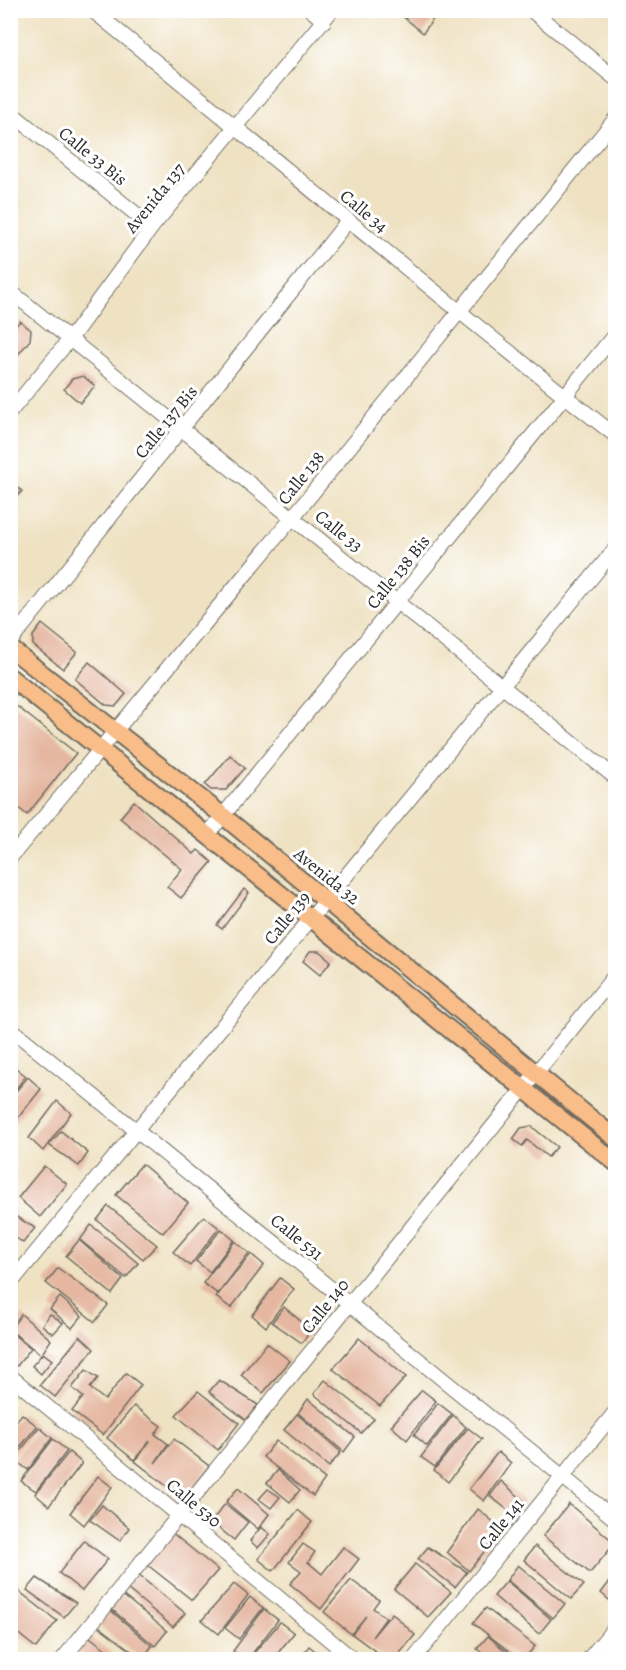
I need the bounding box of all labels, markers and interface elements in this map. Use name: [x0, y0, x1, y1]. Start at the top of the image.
street label: Calle 33 Bis: [54, 121, 132, 191]
street label: Avenida 137: [119, 158, 191, 239]
street label: Calle 34: [335, 184, 393, 238]
street label: Calle 137 Bis: [129, 380, 203, 464]
street label: Calle 138: [272, 446, 330, 510]
street label: Calle 33: [310, 504, 368, 558]
street label: Calle 138 Bis: [361, 530, 435, 614]
street label: Avenida 32: [288, 841, 365, 910]
street label: Calle 139: [258, 886, 316, 950]
street label: Calle 531: [266, 1208, 328, 1266]
street label: Calle 140: [296, 1274, 354, 1338]
street label: Calle 530: [161, 1473, 227, 1533]
street label: Calle 141: [473, 1493, 529, 1555]

